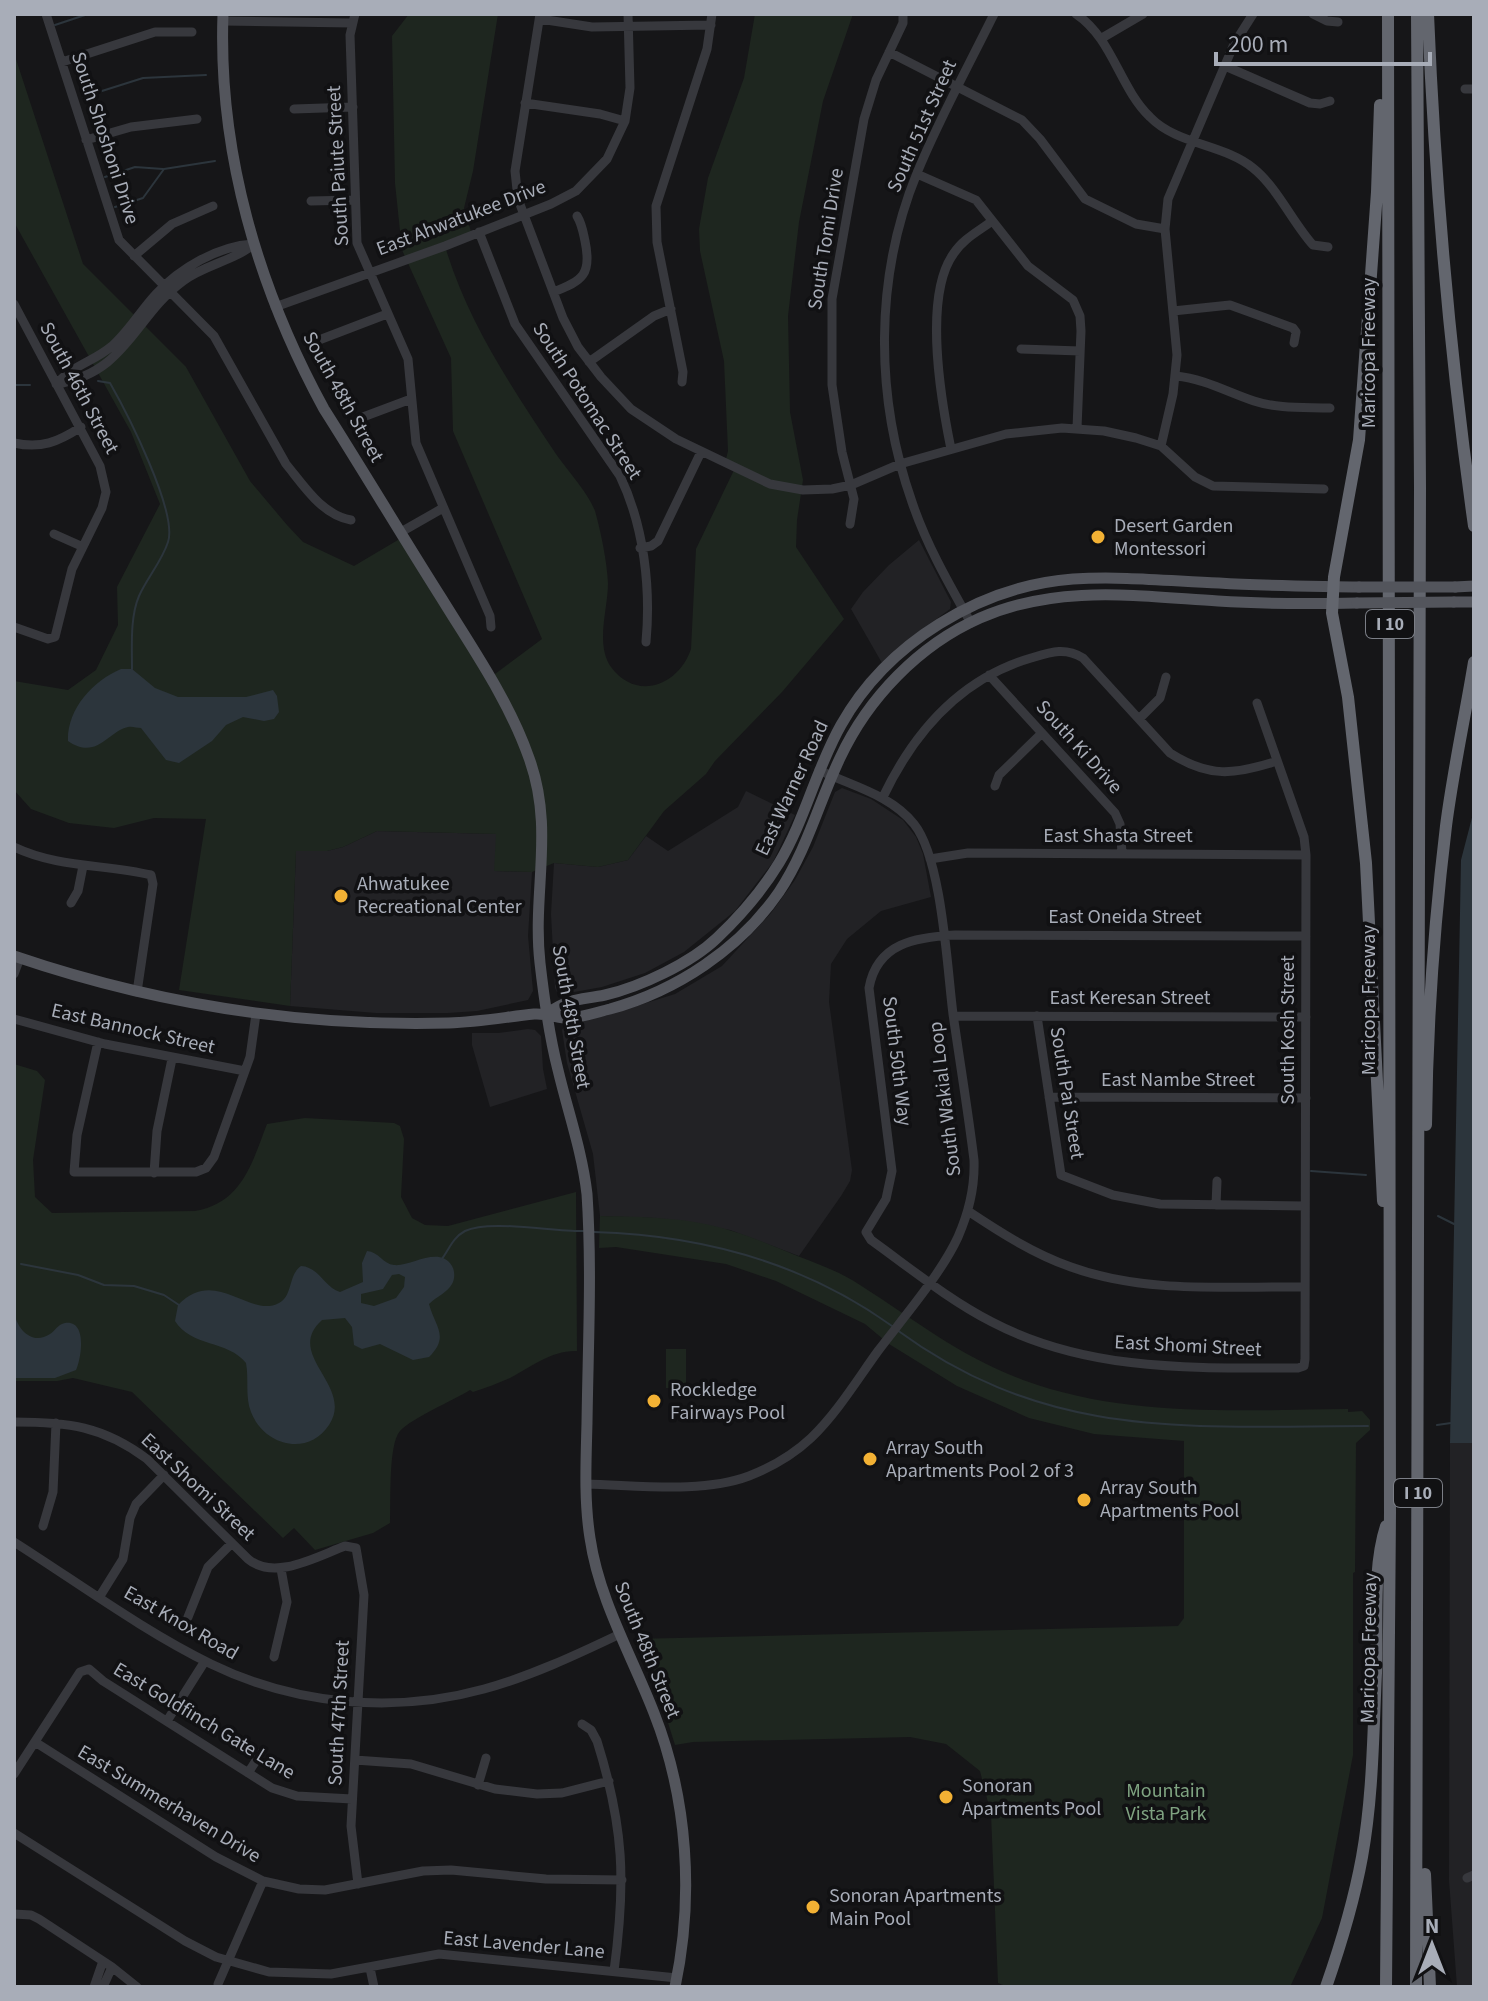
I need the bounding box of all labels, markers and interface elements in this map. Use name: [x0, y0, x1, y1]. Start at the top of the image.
scale bar: [1216, 16, 1430, 66]
text: 200 m: [1228, 27, 1288, 62]
street label: South Shoshoni Drive: [64, 48, 146, 228]
street label: South 51st Street: [880, 55, 964, 197]
street label: South Paiute Street: [320, 85, 356, 247]
street label: South Tomi Drive: [801, 166, 851, 312]
street label: East Ahwatukee Drive: [372, 173, 550, 263]
street label: Maricopa Freeway: [1355, 277, 1383, 428]
street label: South 46th Street: [32, 317, 126, 459]
street label: South Potomac Street: [526, 317, 649, 485]
street label: South 48th Street: [295, 327, 391, 468]
place label: Desert Garden Montessori: [1114, 512, 1233, 563]
marker: Desert Garden Montessori: [1089, 528, 1107, 546]
road number: I 10: [1366, 610, 1414, 638]
street label: South Ki Drive: [1029, 694, 1129, 800]
street label: East Warner Road: [748, 716, 836, 860]
street label: East Shasta Street: [1043, 822, 1193, 850]
place label: Ahwatukee Recreational Center: [357, 870, 522, 921]
marker: Ahwatukee Recreational Center: [332, 887, 350, 905]
street label: East Oneida Street: [1048, 903, 1202, 931]
street label: Maricopa Freeway: [1355, 924, 1383, 1075]
street label: South 48th Street: [545, 943, 597, 1091]
street label: South Kosh Street: [1274, 955, 1302, 1105]
street label: East Keresan Street: [1050, 984, 1211, 1012]
street label: South 50th Way: [875, 995, 919, 1128]
street label: East Bannock Street: [48, 997, 218, 1061]
street label: South Wakial Loop: [922, 1020, 968, 1178]
street label: South Pai Street: [1043, 1025, 1091, 1161]
street label: East Nambe Street: [1101, 1066, 1255, 1094]
street label: East Shomi Street: [1114, 1328, 1263, 1364]
place label: Rockledge Fairways Pool: [670, 1376, 785, 1427]
marker: Rockledge Fairways Pool: [645, 1392, 663, 1410]
street label: East Shomi Street: [135, 1427, 262, 1548]
place label: Array South Apartments Pool 2 of 3: [886, 1434, 1074, 1485]
marker: Array South Apartments Pool 2 of 3: [861, 1450, 879, 1468]
place label: Array South Apartments Pool: [1100, 1474, 1239, 1525]
road number: I 10: [1394, 1479, 1442, 1507]
marker: Array South Apartments Pool: [1075, 1491, 1093, 1509]
street label: Maricopa Freeway: [1354, 1572, 1384, 1724]
street label: South 48th Street: [607, 1577, 687, 1723]
street label: East Knox Road: [118, 1579, 244, 1667]
street label: South 47th Street: [321, 1639, 357, 1786]
street label: East Goldfinch Gate Lane: [108, 1656, 300, 1787]
street label: East Summerhaven Drive: [72, 1738, 266, 1870]
place label: Sonoran Apartments Pool: [962, 1772, 1101, 1823]
park label: Mountain Vista Park: [1125, 1777, 1207, 1828]
marker: Sonoran Apartments Pool: [937, 1788, 955, 1806]
place label: Sonoran Apartments Main Pool: [829, 1882, 1002, 1933]
marker: Sonoran Apartments Main Pool: [804, 1898, 822, 1916]
north arrow: [1392, 1905, 1472, 1985]
text: N: [1425, 1910, 1439, 1942]
street label: East Lavender Lane: [442, 1924, 606, 1966]

